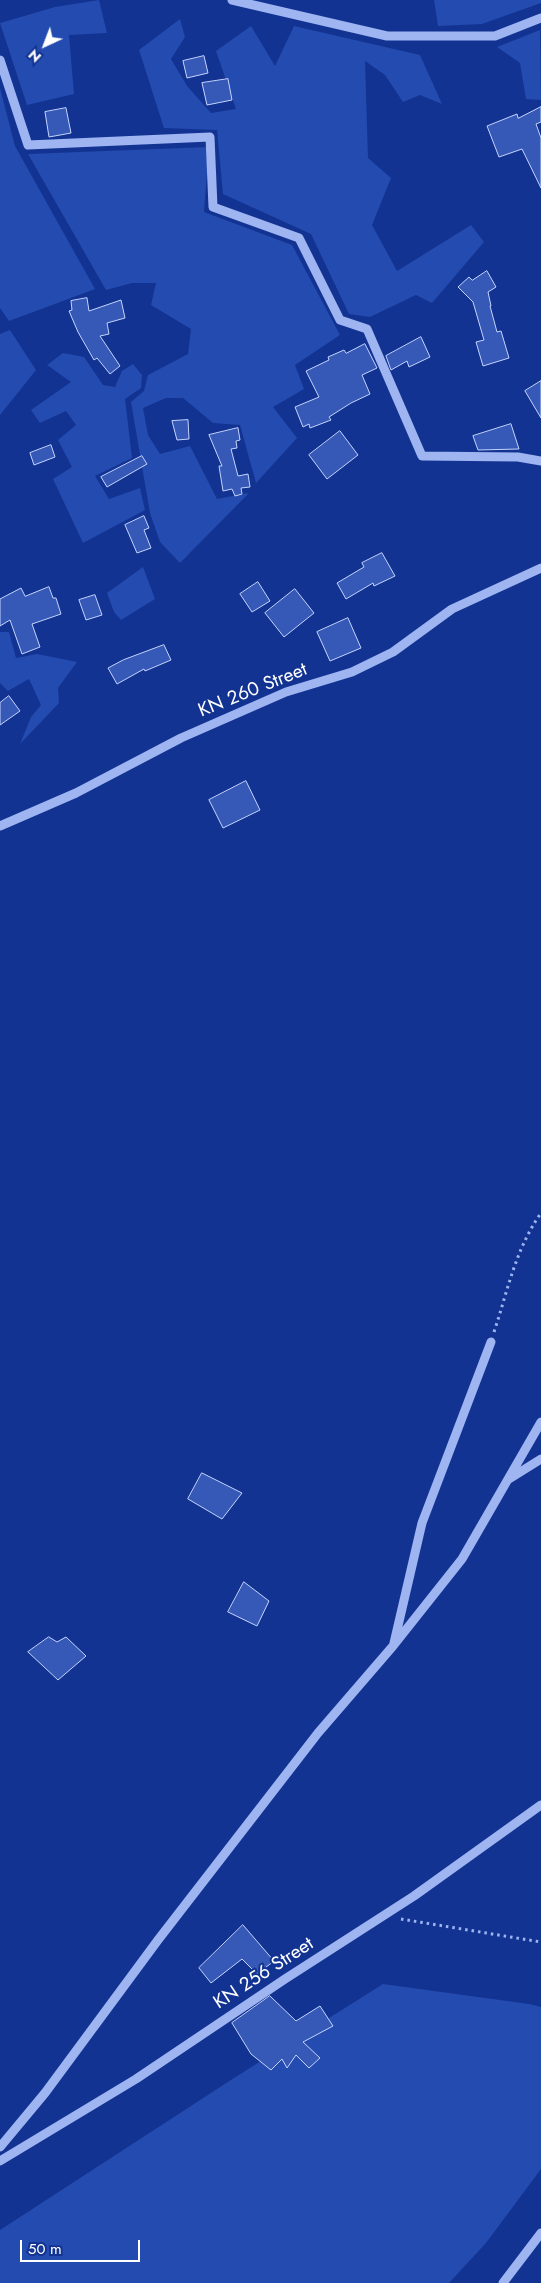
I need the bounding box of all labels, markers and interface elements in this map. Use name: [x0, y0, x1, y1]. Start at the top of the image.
north arrow: [20, 20, 70, 70]
text: N: [24, 45, 46, 67]
street label: KN 260 Street: [195, 659, 311, 723]
street label: KN 256 Street: [210, 1933, 318, 2015]
scale bar: [22, 2230, 142, 2262]
text: 50 m: [28, 2238, 62, 2260]

